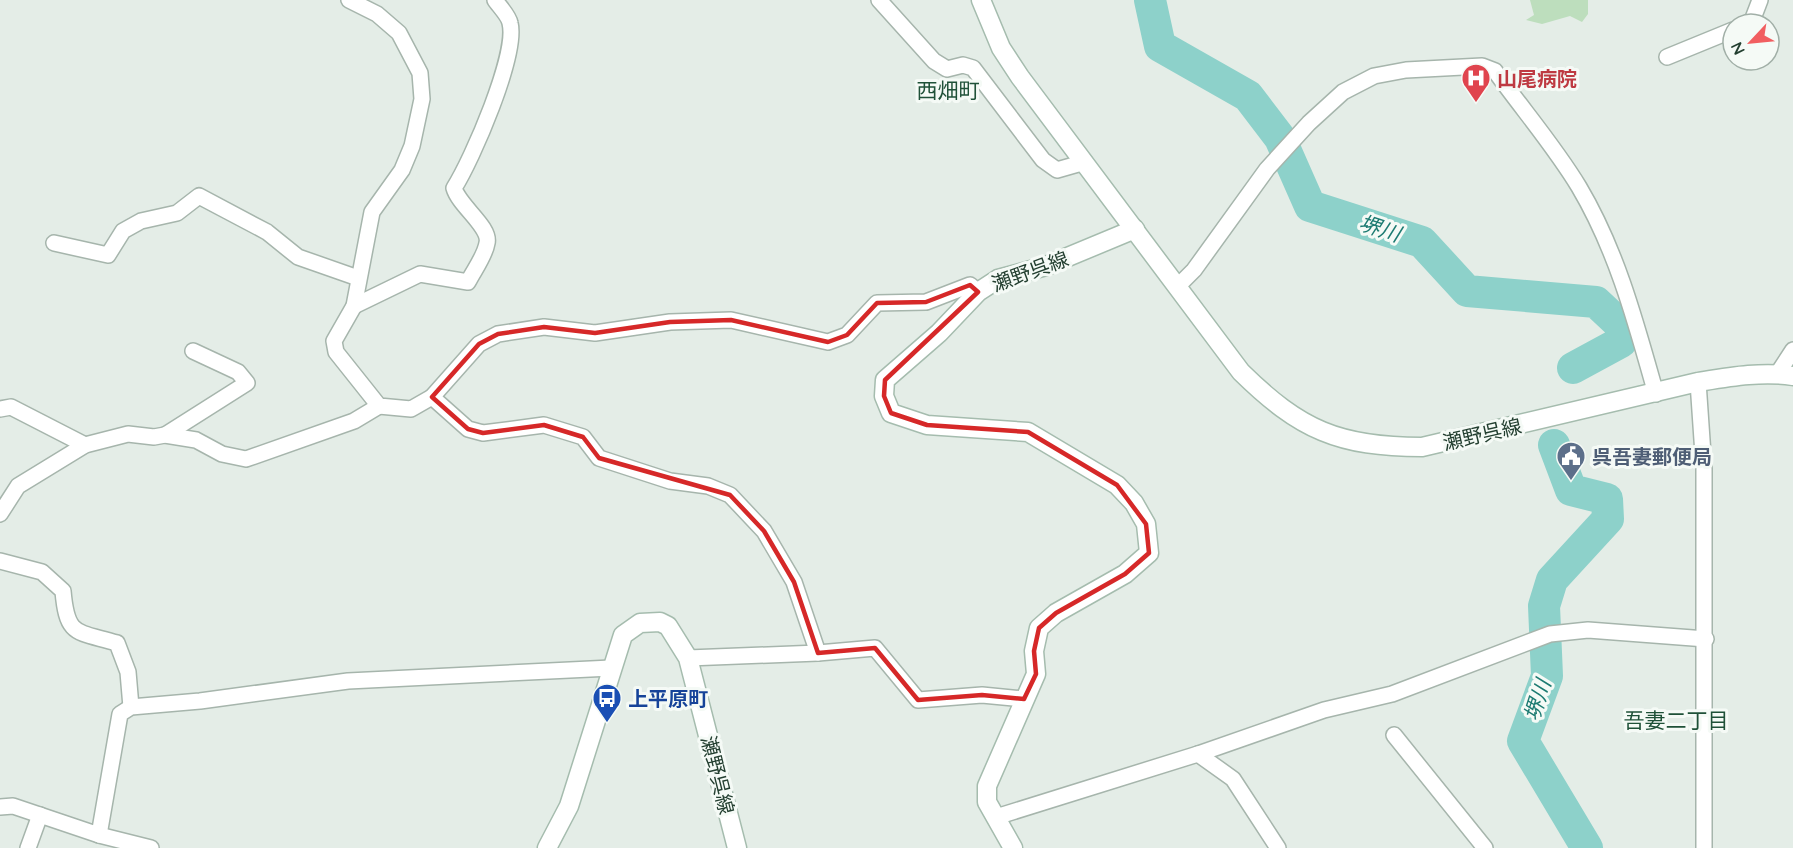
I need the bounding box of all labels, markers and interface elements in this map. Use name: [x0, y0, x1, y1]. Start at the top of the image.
north arrow: [1721, 12, 1781, 72]
text: N: [1726, 39, 1749, 58]
hospital icon: 山尾病院: [1460, 62, 1492, 104]
place label: 山尾病院: [1497, 66, 1577, 91]
district label: 西畑町: [917, 77, 980, 103]
water label: 堺川: [1356, 209, 1406, 247]
street label: 瀬野呉線: [988, 246, 1072, 296]
street label: 瀬野呉線: [1440, 413, 1524, 455]
public building icon: 呉吾妻郵便局: [1555, 440, 1587, 482]
place label: 呉吾妻郵便局: [1592, 444, 1712, 469]
water label: 堺川: [1518, 674, 1556, 724]
bus stop icon: 上平原町: [591, 682, 623, 724]
place label: 上平原町: [628, 686, 708, 711]
district label: 吾妻二丁目: [1624, 707, 1729, 733]
street label: 瀬野呉線: [696, 733, 740, 817]

